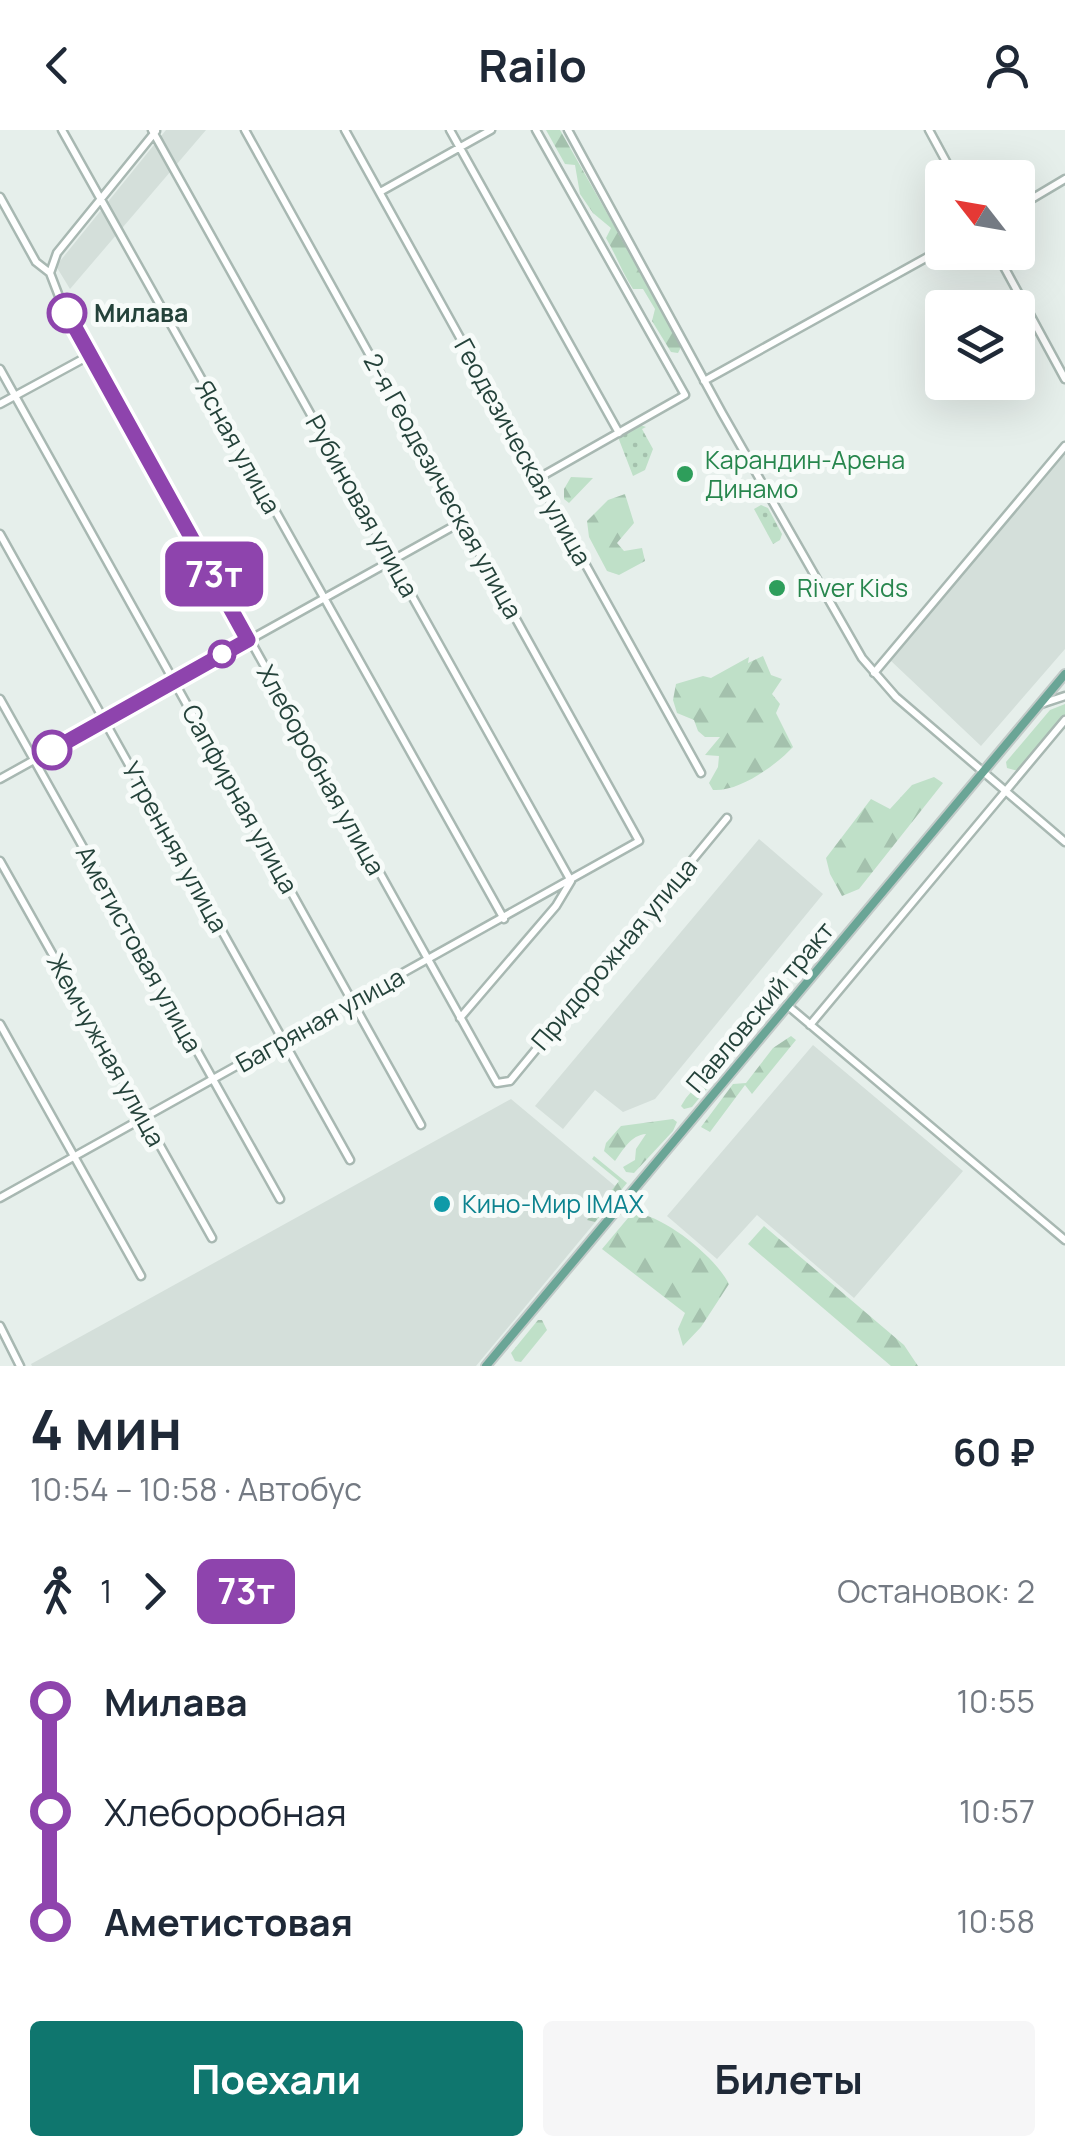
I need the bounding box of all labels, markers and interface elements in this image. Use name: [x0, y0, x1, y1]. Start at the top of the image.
text: Railo: [478, 34, 587, 96]
icon: back: [30, 38, 85, 93]
icon: person: [980, 38, 1035, 93]
north arrow: [925, 160, 1035, 270]
map controls: [925, 160, 1035, 400]
button: layers: [925, 290, 1035, 400]
marker: Милава: [48, 294, 86, 332]
place label: Милава: [94, 295, 188, 330]
street label: Геодезическая улица: [446, 332, 600, 572]
street label: 2-я Геодезическая улица: [356, 347, 531, 625]
street label: Ясная улица: [187, 374, 290, 520]
street label: Рубиновая улица: [298, 408, 427, 603]
place label: Карандин-Арена Динамо: [705, 442, 905, 506]
marker: Карандин-Арена Динамо: [674, 463, 696, 485]
line badge: 73т: [156, 542, 272, 606]
text: 73т: [185, 550, 243, 598]
place label: River Kids: [797, 570, 908, 605]
marker: River Kids: [766, 577, 788, 599]
unlabelled marker: [209, 641, 235, 667]
street label: Хлеборобная улица: [249, 658, 394, 881]
street label: Сапфирная улица: [174, 698, 307, 900]
unlabelled marker: [33, 731, 71, 769]
street label: Утренняя улица: [114, 755, 237, 939]
street label: Аметистовая улица: [68, 839, 211, 1059]
street label: Придорожная улица: [523, 850, 704, 1057]
street label: Павловский тракт: [678, 914, 842, 1100]
street label: Жемчужная улица: [39, 947, 174, 1152]
street label: Багряная улица: [229, 959, 410, 1080]
place label: Кино-Мир IMAX: [462, 1186, 644, 1221]
marker: Кино-Мир IMAX: [431, 1193, 453, 1215]
text: 4 мин: [30, 1391, 182, 1467]
text: 60 ₽: [953, 1425, 1035, 1477]
text: 10:54 – 10:58 · Автобус: [30, 1467, 362, 1511]
icon: walk: [30, 1564, 85, 1619]
icon: forward: [127, 1564, 182, 1619]
text: 73т: [217, 1567, 275, 1615]
text: 1: [100, 1569, 112, 1613]
text: Остановок: 2: [837, 1569, 1035, 1613]
text: Милава: [104, 1675, 248, 1727]
text: 10:55: [956, 1679, 1035, 1723]
text: Хлеборобная: [104, 1785, 347, 1837]
text: 10:57: [959, 1789, 1035, 1833]
text: Аметистовая: [104, 1895, 353, 1947]
text: 10:58: [956, 1899, 1035, 1943]
button: Поехали: [30, 2021, 523, 2136]
button: Билеты: [543, 2021, 1035, 2136]

